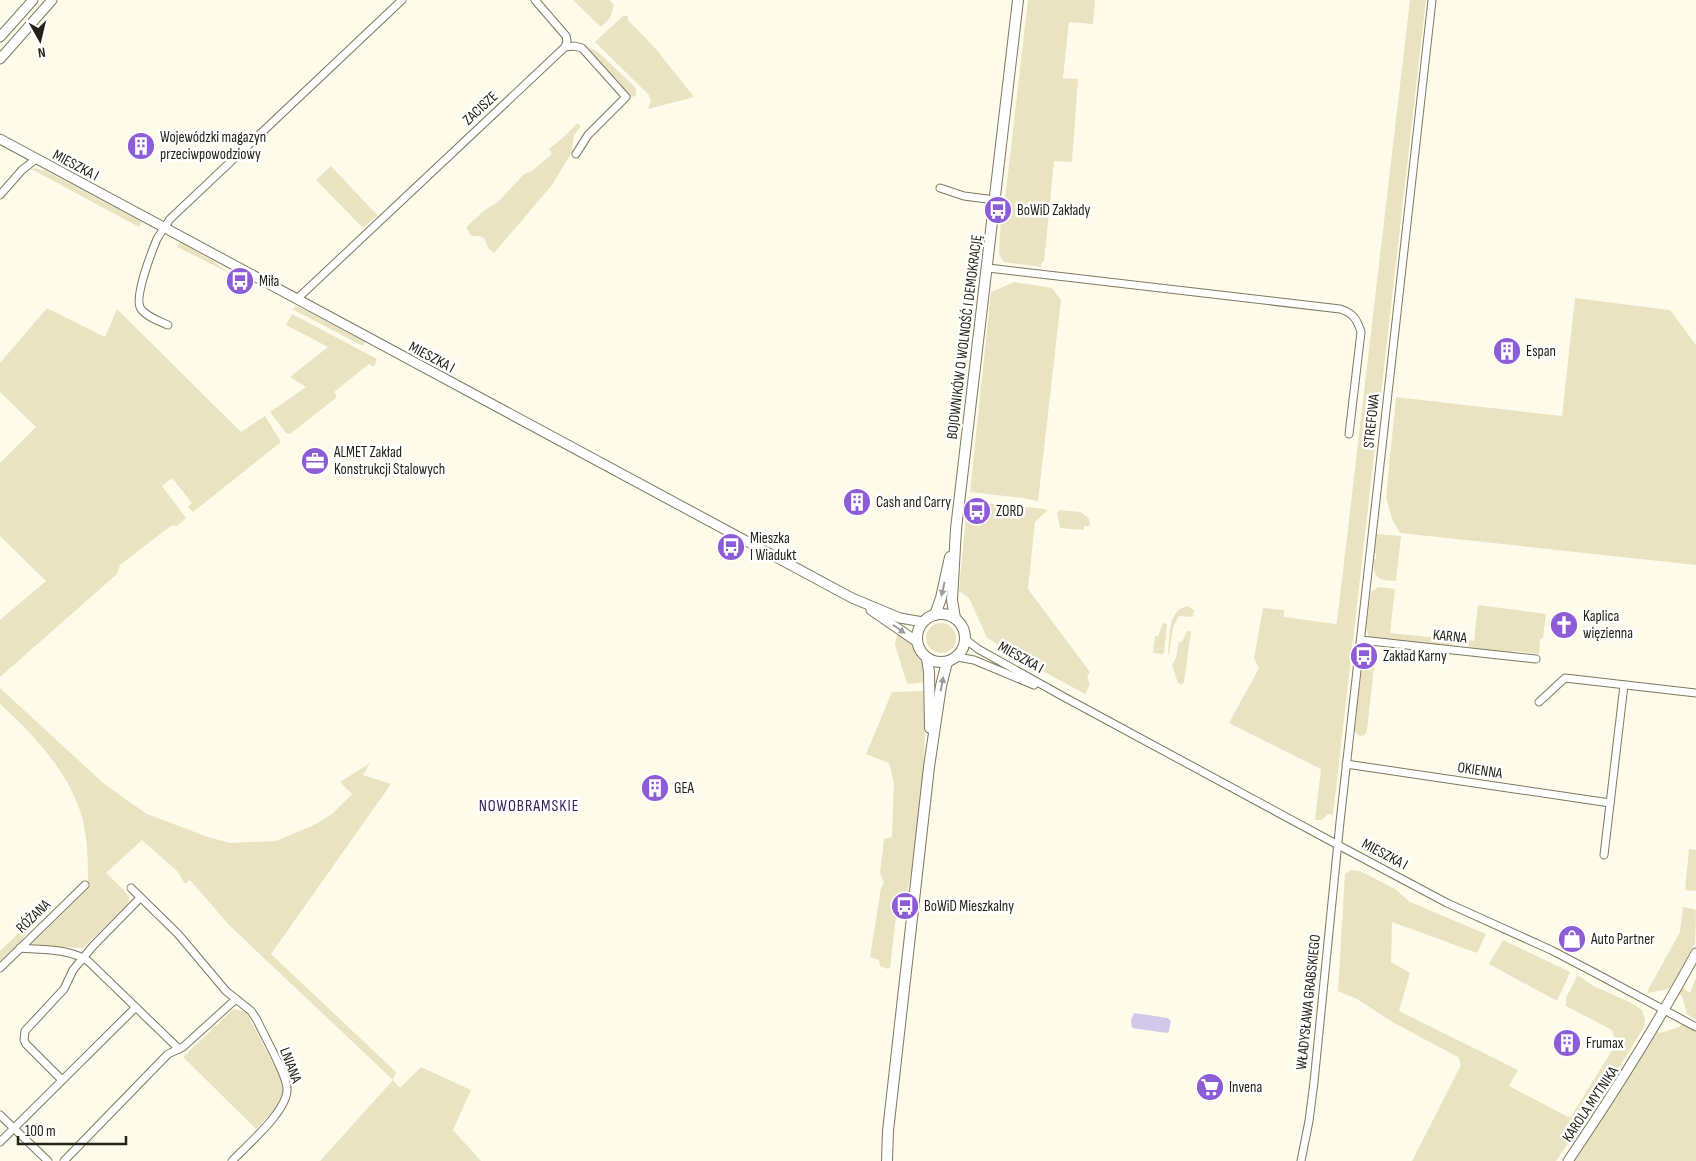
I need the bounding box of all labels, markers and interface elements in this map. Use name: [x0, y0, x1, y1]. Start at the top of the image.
north arrow: [15, 15, 65, 65]
text: N: [37, 43, 47, 61]
street label: ZACISZE: [459, 87, 502, 130]
place label: Wojewódzki magazyn przeciwpowodziowy: [160, 128, 266, 164]
building icon: Wojewódzki magazyn przeciwpowodziowy: [126, 131, 156, 161]
street label: MIESZKA I: [49, 145, 102, 185]
bus stop icon: BoWiD Zakłady: [983, 195, 1013, 225]
place label: BoWiD Zakłady: [1017, 201, 1091, 220]
street label: BOJOWNIKÓW O WOLNOŚĆ I DEMOKRACJĘ: [943, 234, 986, 440]
bus stop icon: Miła: [225, 266, 255, 296]
place label: Miła: [259, 272, 280, 291]
building icon: Espan: [1492, 336, 1522, 366]
street label: MIESZKA I: [405, 337, 458, 377]
place label: Espan: [1526, 342, 1556, 361]
street label: STREFOWA: [1359, 392, 1384, 449]
place label: ALMET Zakład Konstrukcji Stalowych: [333, 443, 445, 479]
office icon: ALMET Zakład Konstrukcji Stalowych: [300, 446, 330, 476]
building icon: Cash and Carry: [842, 487, 872, 517]
place label: Cash and Carry: [876, 493, 951, 512]
bus stop icon: ZORD: [962, 496, 992, 526]
place label: ZORD: [996, 502, 1024, 521]
place label: Mieszka I Wiadukt: [750, 529, 797, 565]
bus stop icon: Mieszka I Wiadukt: [716, 532, 746, 562]
one-way arrow: [938, 582, 946, 598]
place label: Kaplica więzienna: [1583, 607, 1633, 643]
church icon: Kaplica więzienna: [1549, 610, 1579, 640]
one-way arrow: [892, 624, 906, 634]
street label: KARNA: [1432, 625, 1469, 648]
street label: MIESZKA I: [995, 637, 1047, 678]
bus stop icon: Zakład Karny: [1349, 641, 1379, 671]
place label: Zakład Karny: [1383, 647, 1447, 666]
one-way arrow: [938, 676, 946, 692]
street label: OKIENNA: [1456, 758, 1504, 783]
building icon: GEA: [640, 773, 670, 803]
place label: GEA: [674, 779, 695, 798]
district label: NOWOBRAMSKIE: [479, 797, 579, 816]
street label: MIESZKA I: [1358, 834, 1411, 874]
bus stop icon: BoWiD Mieszkalny: [890, 891, 920, 921]
street label: RÓŻANA: [12, 895, 55, 937]
place label: BoWiD Mieszkalny: [924, 897, 1014, 916]
shop icon: Auto Partner: [1557, 924, 1587, 954]
place label: Auto Partner: [1590, 930, 1655, 949]
street label: WŁADYSŁAWA GRABSKIEGO: [1292, 933, 1325, 1071]
building icon: Frumax: [1552, 1028, 1582, 1058]
place label: Frumax: [1586, 1034, 1624, 1053]
street label: LNIANA: [275, 1045, 306, 1086]
street label: KAROLA MYTNIKA: [1558, 1062, 1623, 1146]
supermarket icon: Invena: [1195, 1072, 1225, 1102]
place label: Invena: [1229, 1078, 1263, 1097]
scale bar: [18, 1114, 125, 1146]
text: 100 m: [25, 1122, 56, 1141]

